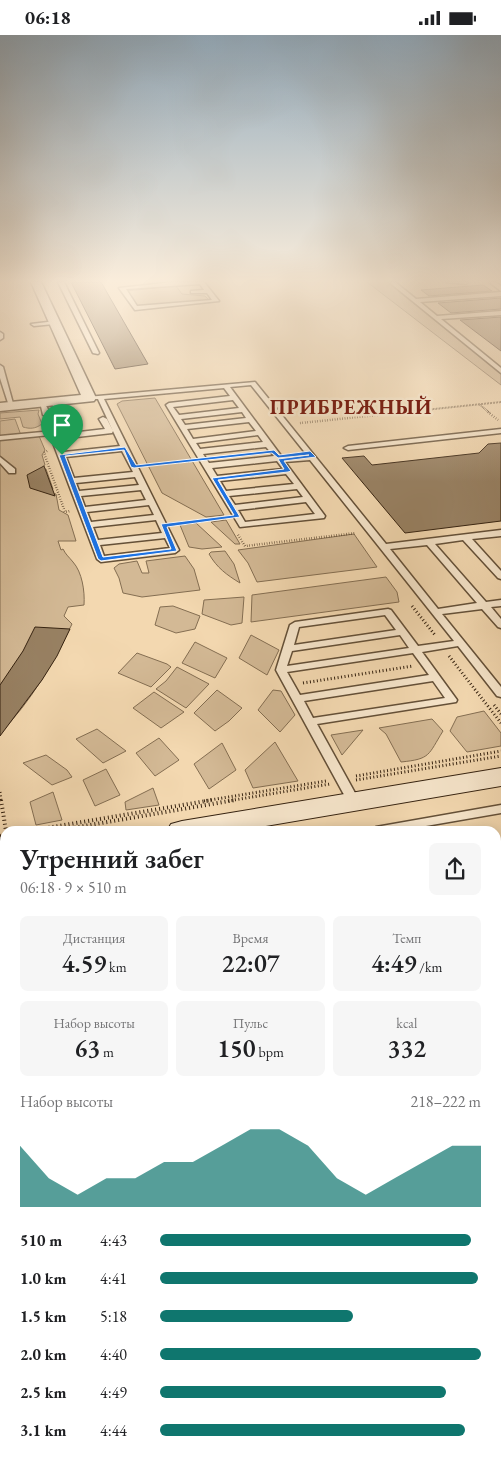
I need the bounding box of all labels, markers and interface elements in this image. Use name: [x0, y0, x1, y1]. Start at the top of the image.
text: 06:18: [25, 5, 71, 30]
district label: ПРИБРЕЖНЫЙ: [270, 394, 432, 420]
pin: [41, 404, 83, 455]
icon: arrive: [48, 411, 76, 439]
text: Утренний забег: [20, 840, 204, 876]
button: share: [429, 843, 481, 895]
text: 06:18 · 9 × 510 m: [20, 877, 127, 898]
text: Дистанция: [63, 929, 125, 947]
text: Время: [233, 929, 268, 947]
text: Темп: [392, 929, 421, 947]
text: 4.59: [62, 947, 106, 979]
text: 22:07: [221, 947, 280, 979]
text: 4:49: [371, 947, 417, 979]
text: km: [106, 958, 127, 976]
text: /km: [417, 958, 442, 976]
text: Набор высоты: [53, 1014, 135, 1032]
text: Пульс: [233, 1014, 268, 1032]
text: kcal: [396, 1014, 417, 1032]
text: 63: [74, 1032, 100, 1064]
text: 150: [217, 1032, 256, 1064]
text: 332: [388, 1032, 426, 1064]
text: m: [100, 1043, 114, 1061]
text: bpm: [256, 1043, 284, 1061]
text: Набор высоты: [20, 1091, 113, 1112]
text: 218–222 m: [410, 1091, 481, 1112]
text: 510 m: [20, 1230, 62, 1251]
text: 4:43: [100, 1230, 127, 1251]
text: 1.0 km: [20, 1268, 66, 1289]
text: 4:41: [100, 1268, 127, 1289]
text: 1.5 km: [20, 1306, 66, 1327]
text: 5:18: [100, 1306, 127, 1327]
text: 2.0 km: [20, 1344, 66, 1365]
text: 4:40: [100, 1344, 127, 1365]
text: 2.5 km: [20, 1382, 66, 1403]
text: 4:49: [100, 1382, 127, 1403]
text: 3.1 km: [20, 1420, 66, 1441]
text: 4:44: [100, 1420, 127, 1441]

